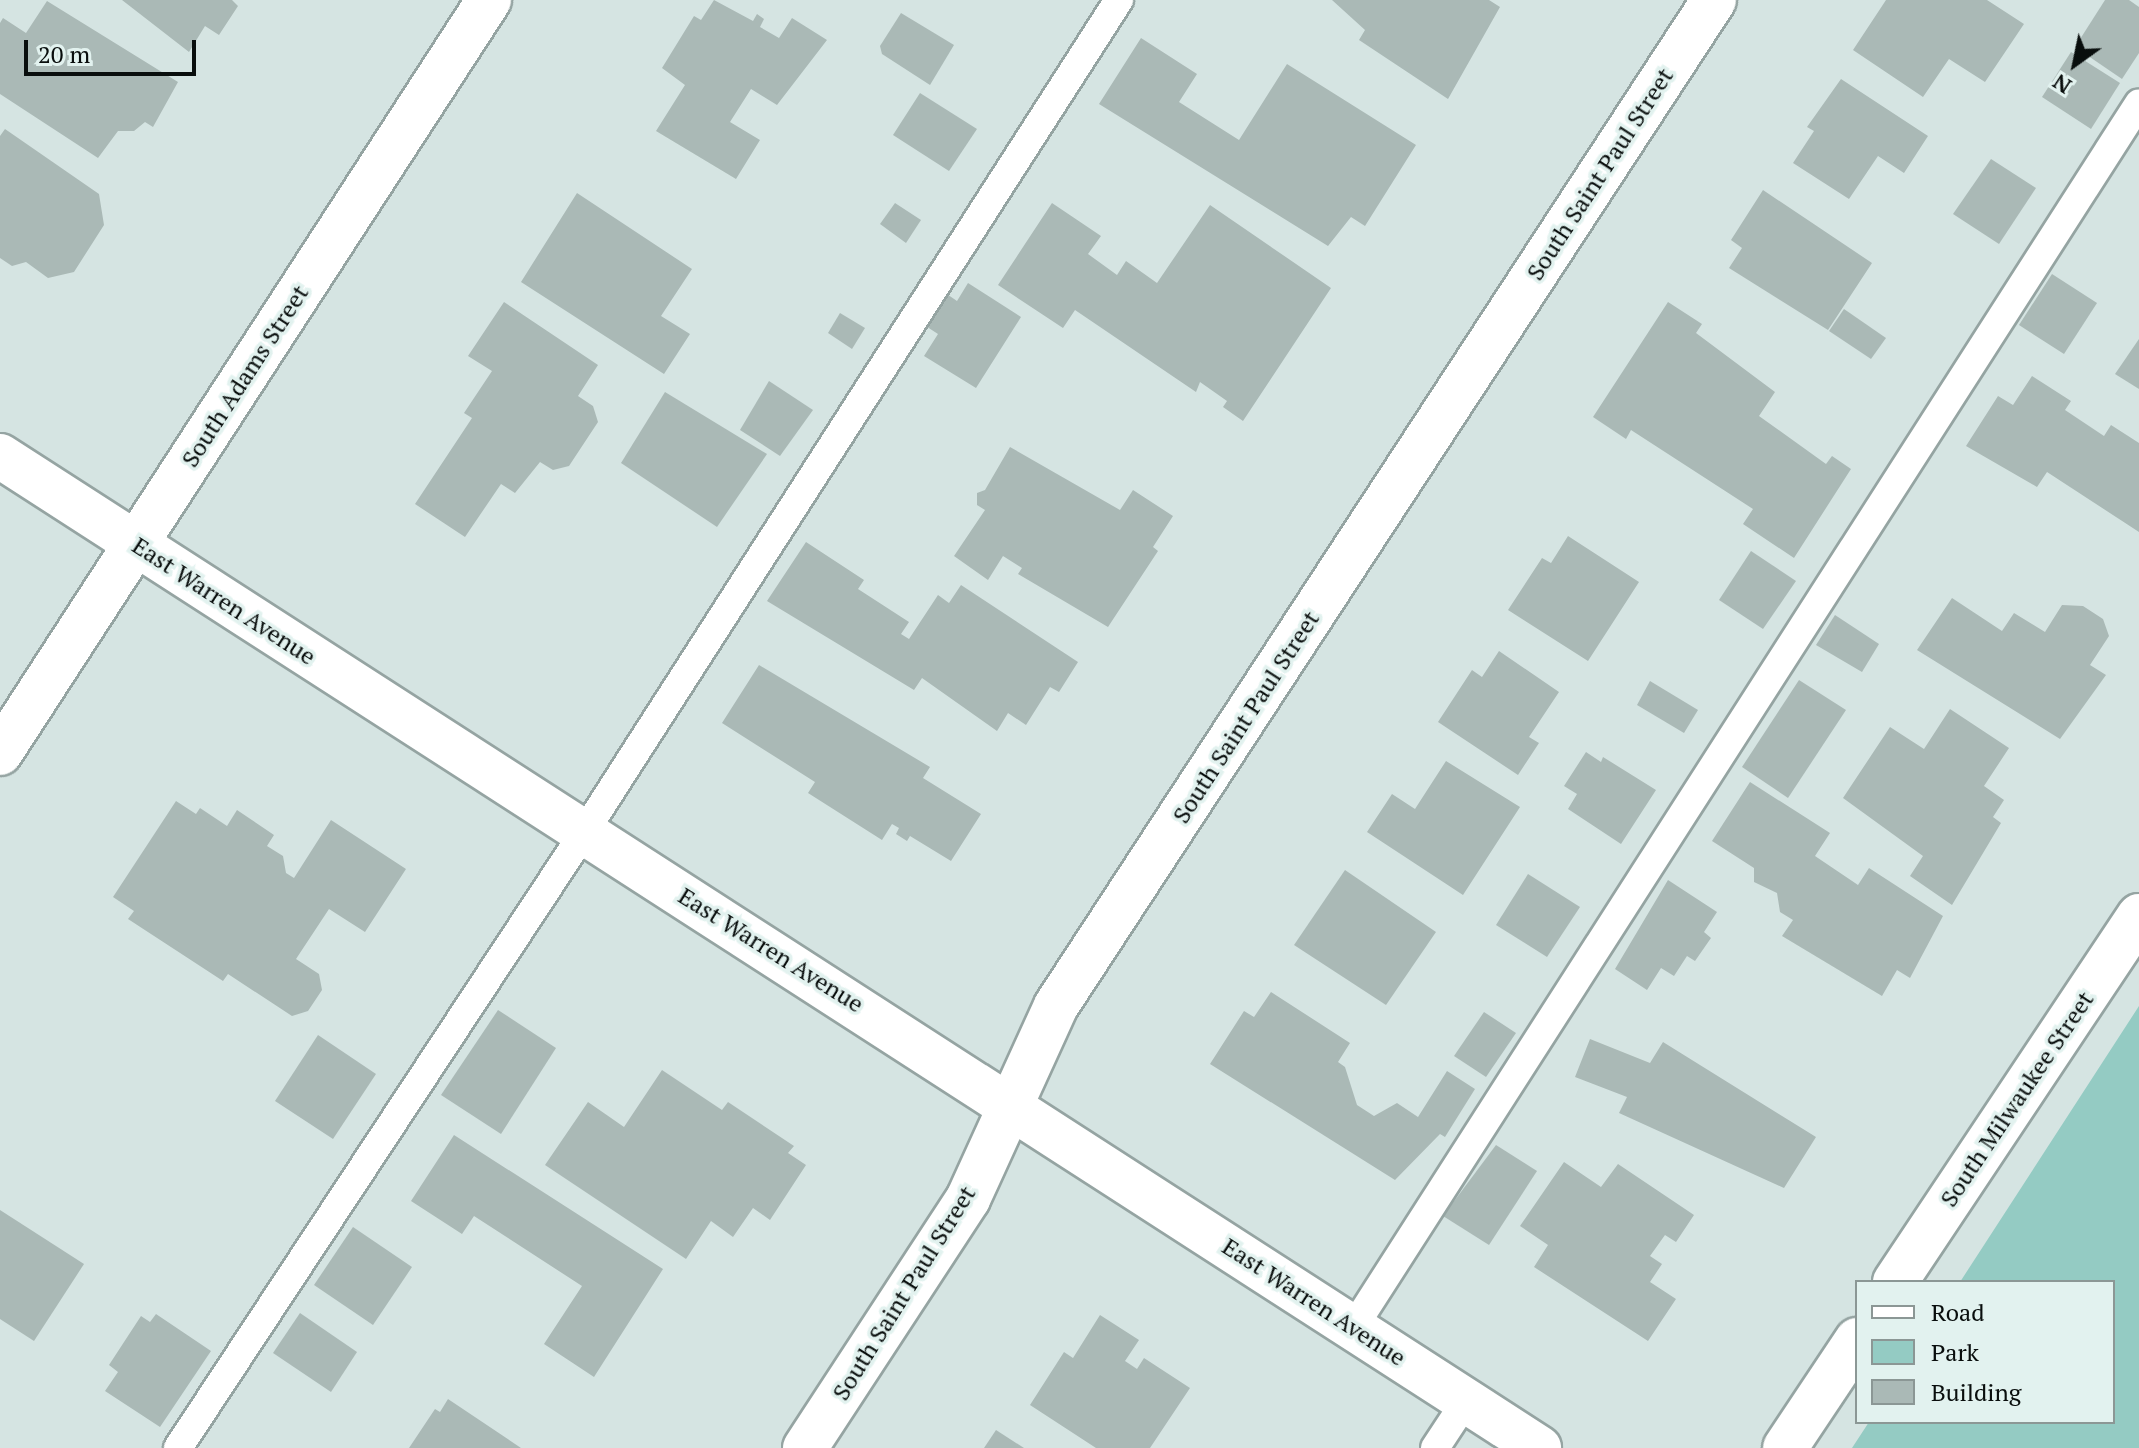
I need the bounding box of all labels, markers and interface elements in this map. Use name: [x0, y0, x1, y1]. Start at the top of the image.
scale bar: [28, 24, 200, 74]
north arrow: [2035, 24, 2115, 104]
text: 20 m: [38, 38, 90, 70]
street label: South Saint Paul Street: [1521, 62, 1679, 286]
text: N: [2047, 68, 2077, 101]
street label: South Adams Street: [175, 279, 315, 473]
street label: East Warren Avenue: [127, 531, 321, 671]
street label: South Saint Paul Street: [1167, 605, 1325, 829]
street label: East Warren Avenue: [673, 881, 869, 1019]
street label: South Milwaukee Street: [1934, 986, 2100, 1212]
street label: South Saint Paul Street: [826, 1181, 982, 1405]
street label: East Warren Avenue: [1217, 1232, 1411, 1372]
legend: [1855, 1280, 2115, 1424]
text: Road: [1931, 1296, 1985, 1328]
text: Park: [1931, 1336, 1979, 1368]
text: Building: [1931, 1376, 2021, 1408]

